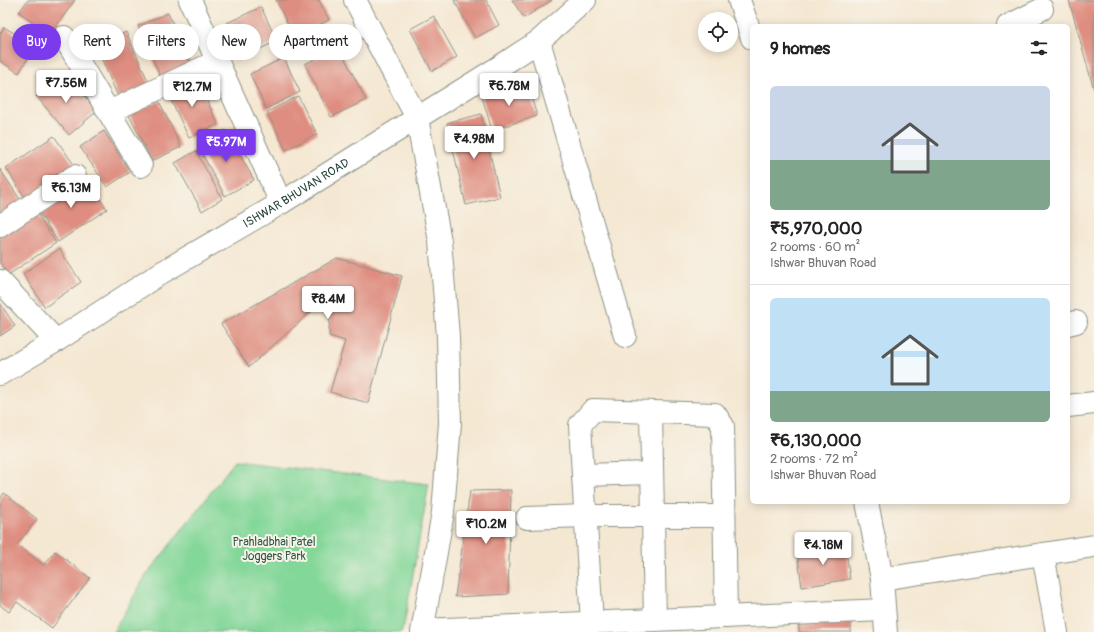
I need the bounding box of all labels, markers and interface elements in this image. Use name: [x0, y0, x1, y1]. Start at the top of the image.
map controls: [698, 12, 738, 52]
button: locate: [698, 12, 738, 52]
chip: Buy: [12, 24, 61, 60]
chip: Rent: [69, 24, 125, 60]
chip: Filters: [133, 24, 199, 60]
chip: New: [207, 24, 261, 60]
chip: Apartment: [269, 24, 362, 60]
icon: filters: [1028, 37, 1050, 59]
text: 9 homes: [770, 38, 830, 59]
pin: ₹7.56M: [33, 70, 99, 104]
pin: ₹6.78M: [476, 73, 542, 107]
pin: ₹12.7M: [159, 74, 225, 108]
text: ₹7.56M: [45, 75, 87, 91]
text: ₹6.78M: [488, 78, 530, 94]
text: ₹12.7M: [172, 79, 212, 95]
icon: home: [874, 112, 946, 184]
pin: ₹4.98M: [441, 126, 507, 160]
pin: ₹5.97M: [193, 129, 259, 163]
text: ₹4.98M: [454, 131, 494, 147]
text: ₹5.97M: [206, 134, 246, 150]
street label: ISHWAR BHUVAN ROAD: [240, 155, 352, 231]
pin: ₹6.13M: [38, 175, 104, 209]
text: ₹6.13M: [51, 180, 91, 196]
text: ₹5,970,000: [770, 218, 862, 239]
text: 2 rooms · 60 m²: [770, 239, 860, 255]
text: Ishwar Bhuvan Road: [770, 255, 876, 271]
pin: ₹8.4M: [300, 286, 356, 320]
text: ₹8.4M: [311, 291, 345, 307]
icon: home: [874, 324, 946, 396]
text: ₹6,130,000: [770, 430, 861, 451]
text: 2 rooms · 72 m²: [770, 451, 858, 467]
text: Ishwar Bhuvan Road: [770, 467, 876, 483]
pin: ₹10.2M: [453, 511, 519, 545]
text: ₹10.2M: [465, 516, 507, 532]
pin: ₹4.18M: [790, 532, 856, 566]
park label: Prahladbhai Patel Joggers Park: [232, 535, 316, 564]
text: ₹4.18M: [803, 537, 843, 553]

